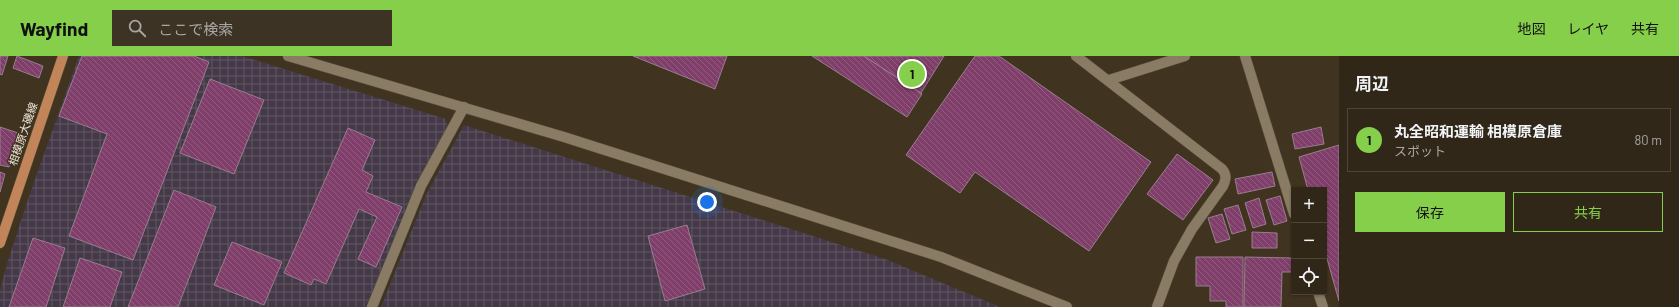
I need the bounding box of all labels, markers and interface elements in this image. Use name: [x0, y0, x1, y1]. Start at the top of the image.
search box: [112, 10, 392, 46]
text: Wayfind: [20, 17, 88, 40]
icon: search: [126, 17, 148, 39]
text: ここで検索: [158, 20, 233, 38]
text: 地図: [1517, 20, 1545, 37]
text: レイヤ: [1567, 20, 1609, 37]
text: 共有: [1631, 20, 1659, 37]
pin: 1: [899, 59, 925, 89]
text: 周辺: [1355, 73, 1389, 93]
street label: 相模原大磯線: [6, 101, 39, 167]
text: 丸全昭和運輸 相模原倉庫: [1394, 122, 1562, 140]
text: 1: [1367, 132, 1371, 148]
text: 80 m: [1635, 132, 1662, 148]
text: スポット: [1394, 143, 1446, 159]
map controls: [1291, 187, 1327, 295]
button: +: [1291, 187, 1327, 223]
your location: [697, 192, 717, 212]
button: 保存: [1355, 192, 1505, 232]
button: 共有: [1513, 192, 1663, 232]
button: −: [1291, 223, 1327, 259]
button: locate: [1291, 259, 1327, 295]

